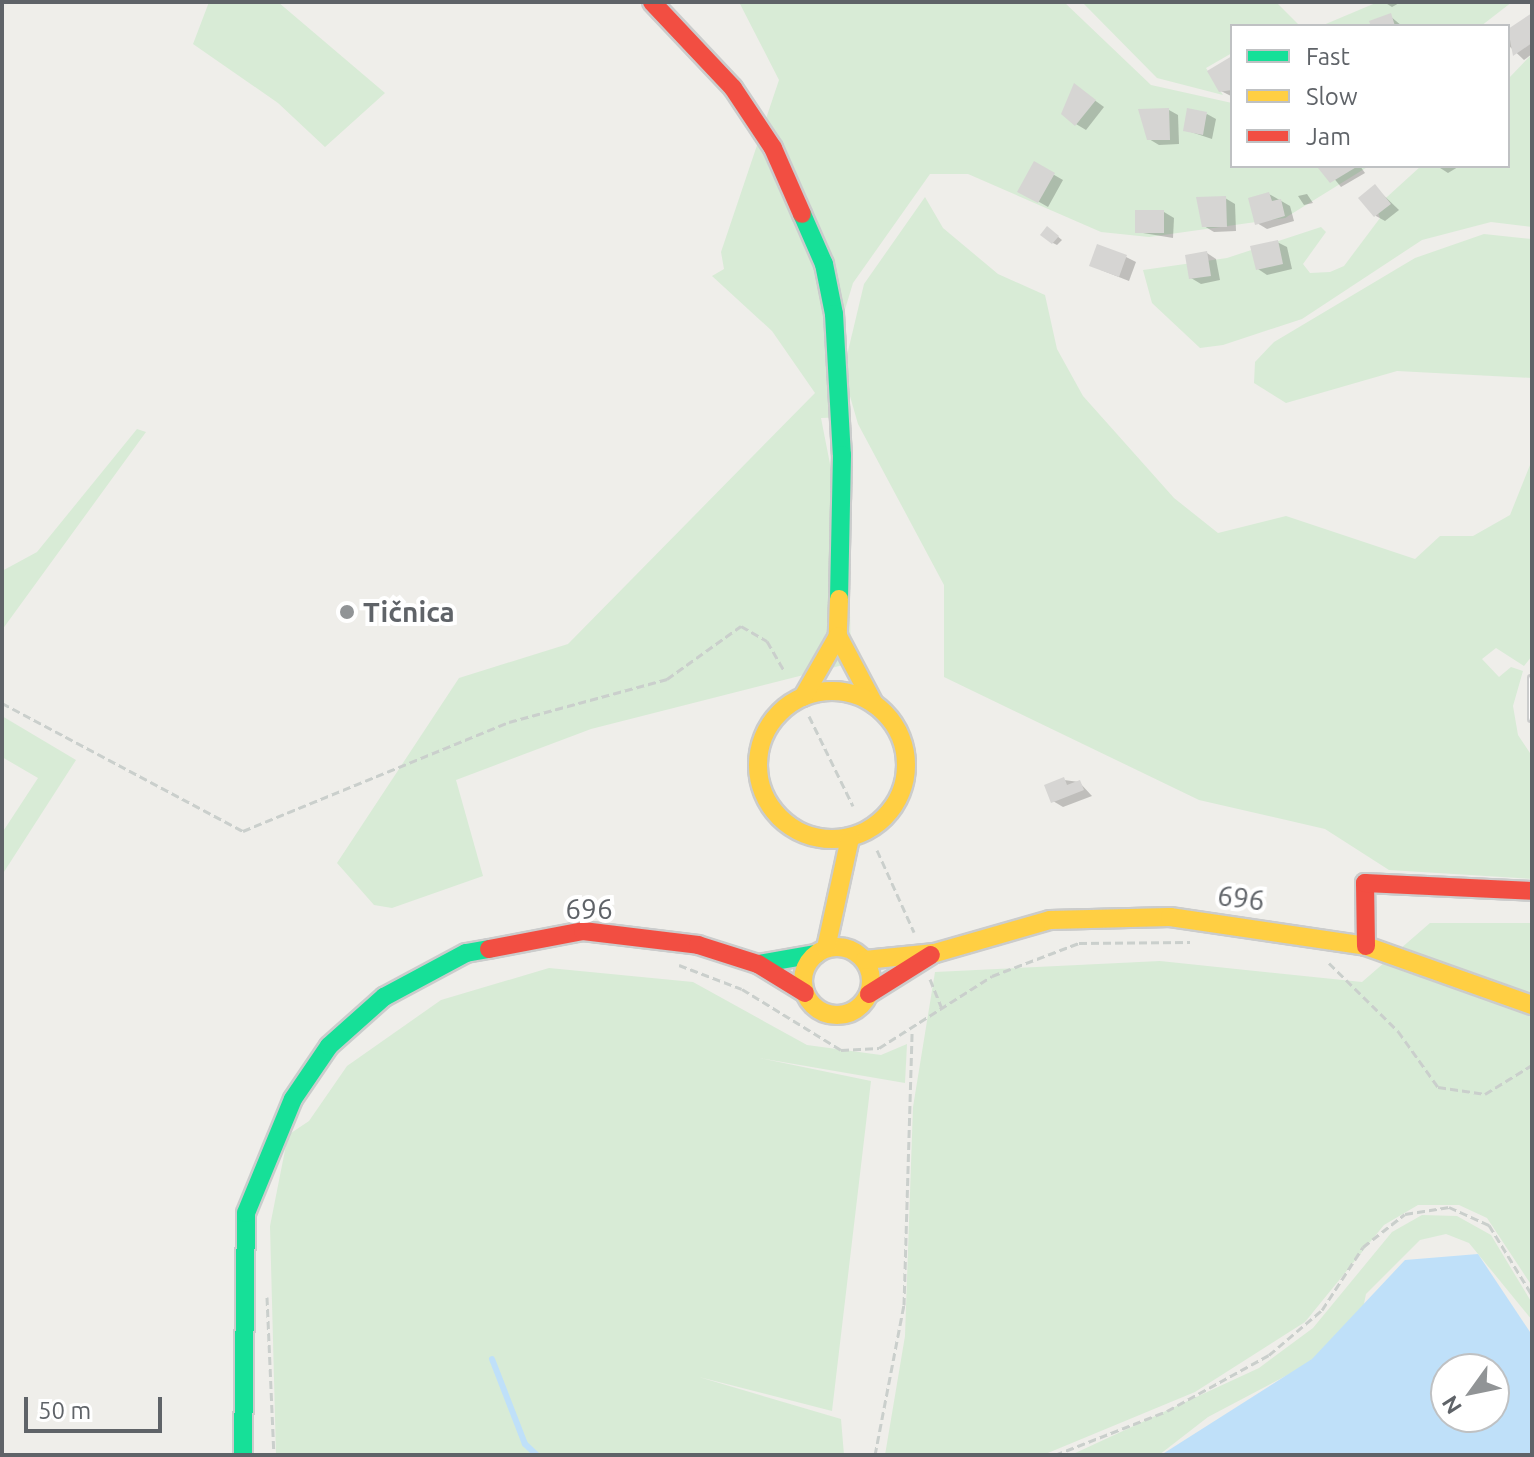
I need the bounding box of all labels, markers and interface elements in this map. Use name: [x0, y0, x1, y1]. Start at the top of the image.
legend: [1230, 24, 1510, 168]
text: Fast: [1306, 43, 1350, 70]
text: Slow: [1306, 83, 1358, 110]
text: Jam: [1306, 123, 1351, 150]
place label: Tičnica: [363, 595, 455, 629]
marker: Tičnica: [338, 603, 356, 621]
street label: 696: [1215, 878, 1267, 918]
street label: 696: [565, 892, 613, 926]
north arrow: [1430, 1353, 1510, 1433]
scale bar: [28, 1381, 166, 1431]
text: N: [1436, 1392, 1466, 1419]
text: 50 m: [38, 1397, 91, 1424]

